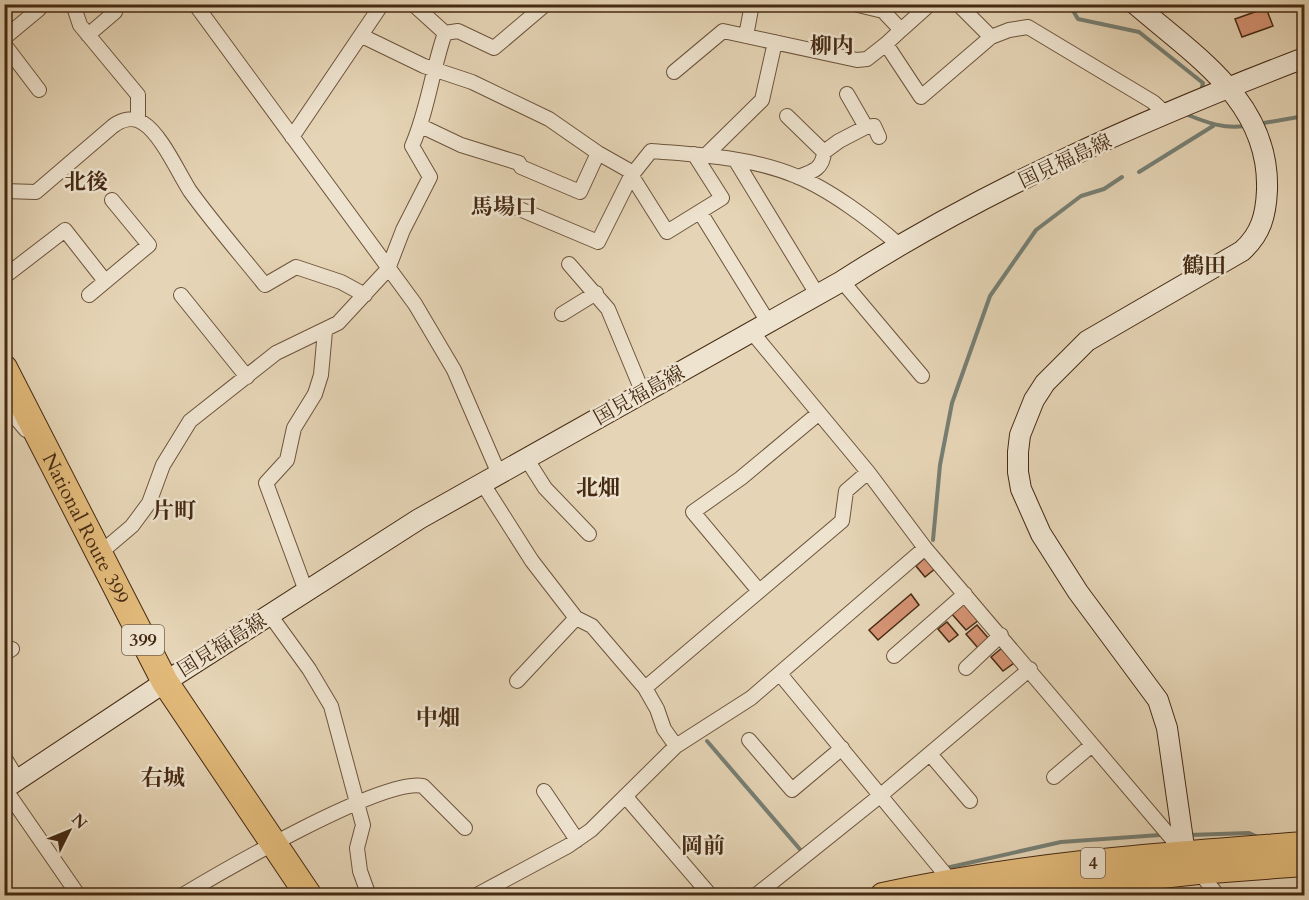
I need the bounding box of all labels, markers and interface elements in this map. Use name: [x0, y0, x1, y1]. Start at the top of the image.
district label: 柳内: [810, 31, 854, 61]
street label: 国見福島線: [1014, 128, 1116, 194]
district label: 北後: [64, 167, 108, 197]
district label: 馬場口: [471, 192, 537, 222]
district label: 鶴田: [1182, 251, 1226, 281]
street label: 国見福島線: [589, 359, 689, 431]
street label: National Route 399: [36, 448, 136, 608]
district label: 北畑: [576, 473, 620, 503]
district label: 片町: [152, 496, 196, 526]
street label: 国見福島線: [172, 607, 272, 683]
road number: 399: [122, 625, 164, 655]
district label: 中畑: [416, 703, 460, 733]
district label: 右城: [141, 763, 185, 793]
north arrow: [39, 801, 99, 861]
text: N: [66, 809, 92, 834]
district label: 岡前: [681, 831, 725, 861]
road number: 4: [1081, 848, 1105, 878]

